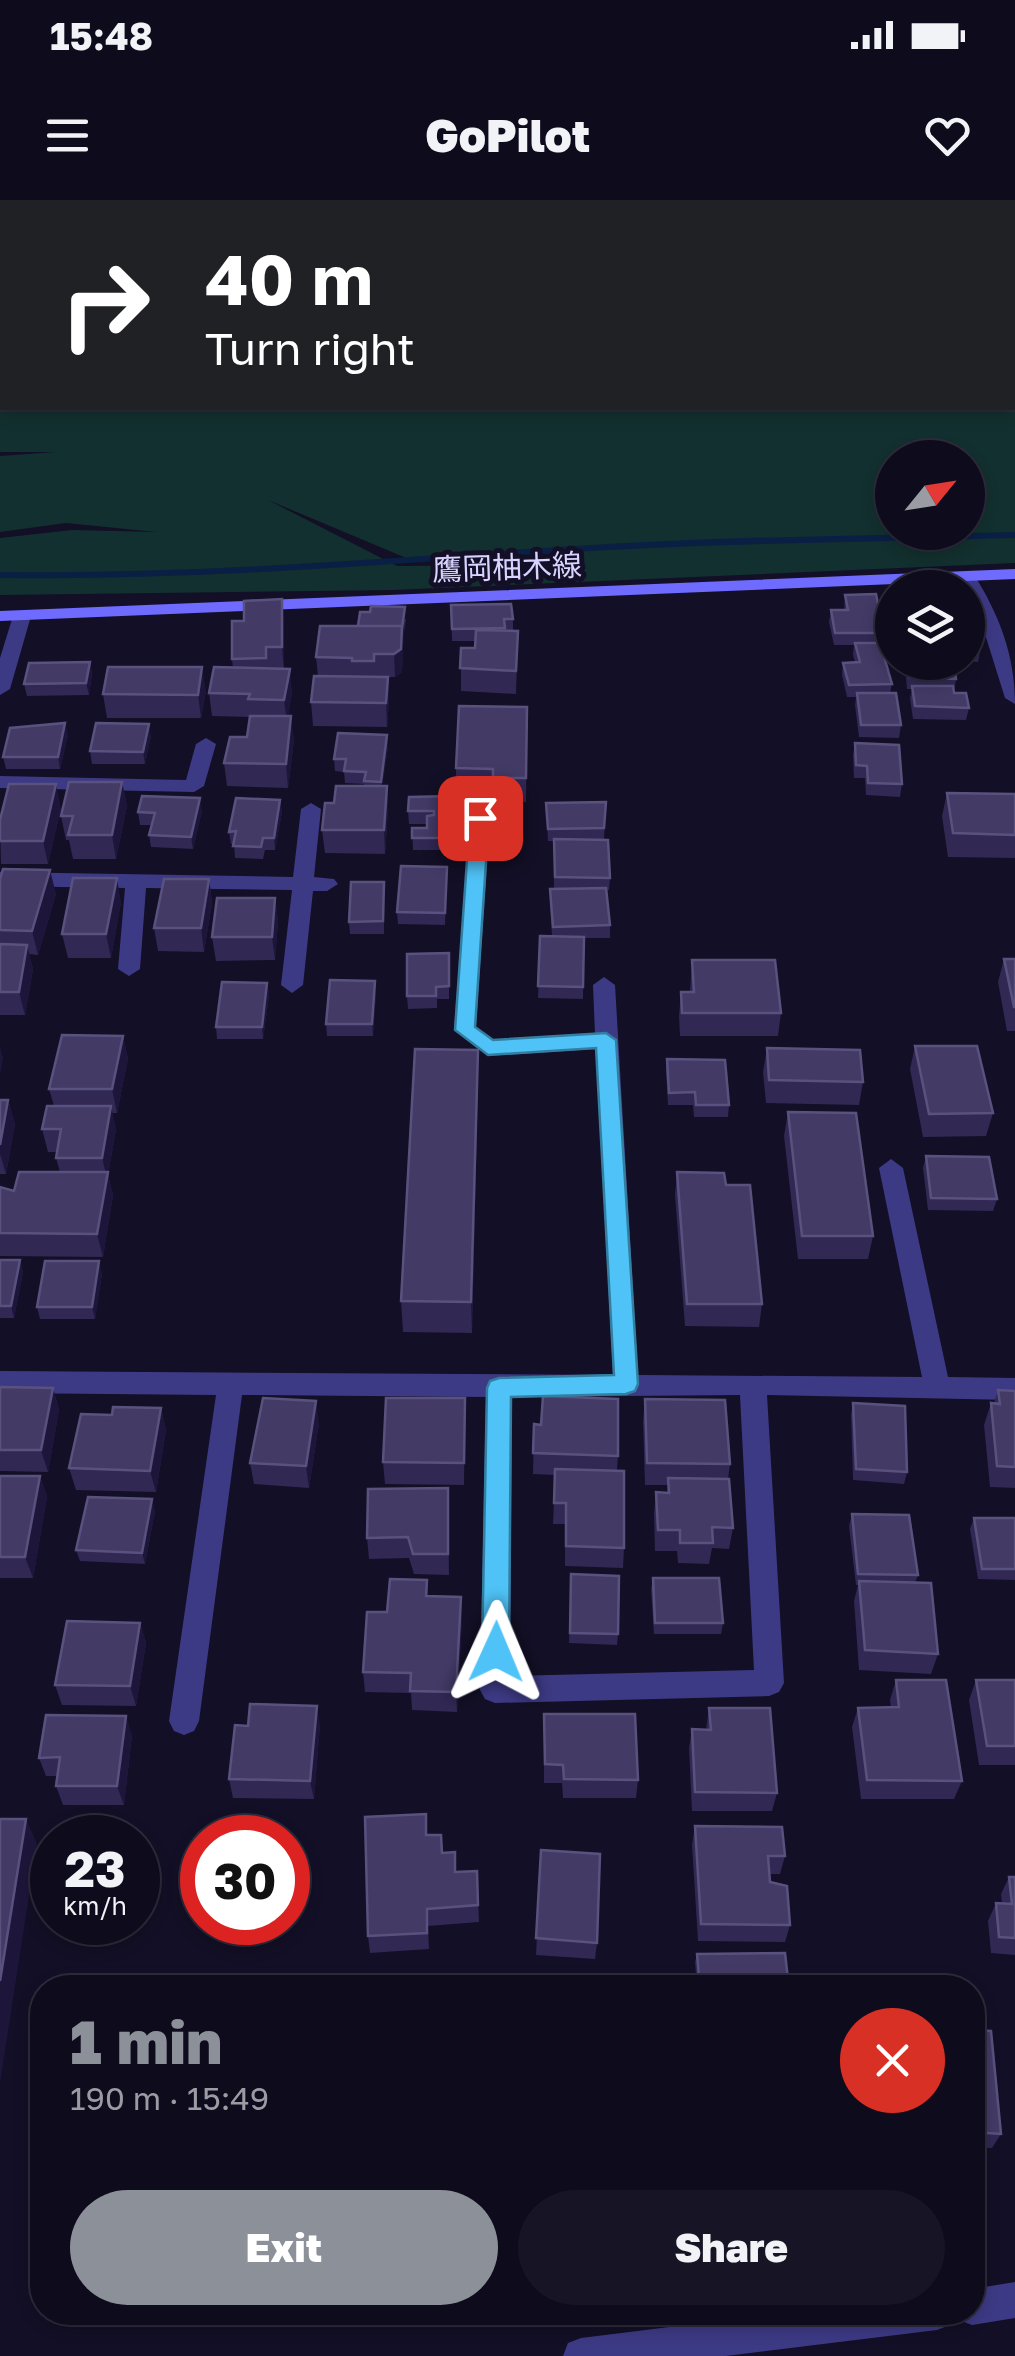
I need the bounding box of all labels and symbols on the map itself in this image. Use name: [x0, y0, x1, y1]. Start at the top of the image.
north arrow: [875, 440, 985, 550]
street label: 鷹岡柚木線: [431, 546, 583, 588]
pin: [438, 776, 523, 861]
position arrow: [444, 1600, 548, 1704]
speed limit sign: 30: [180, 1815, 310, 1945]

